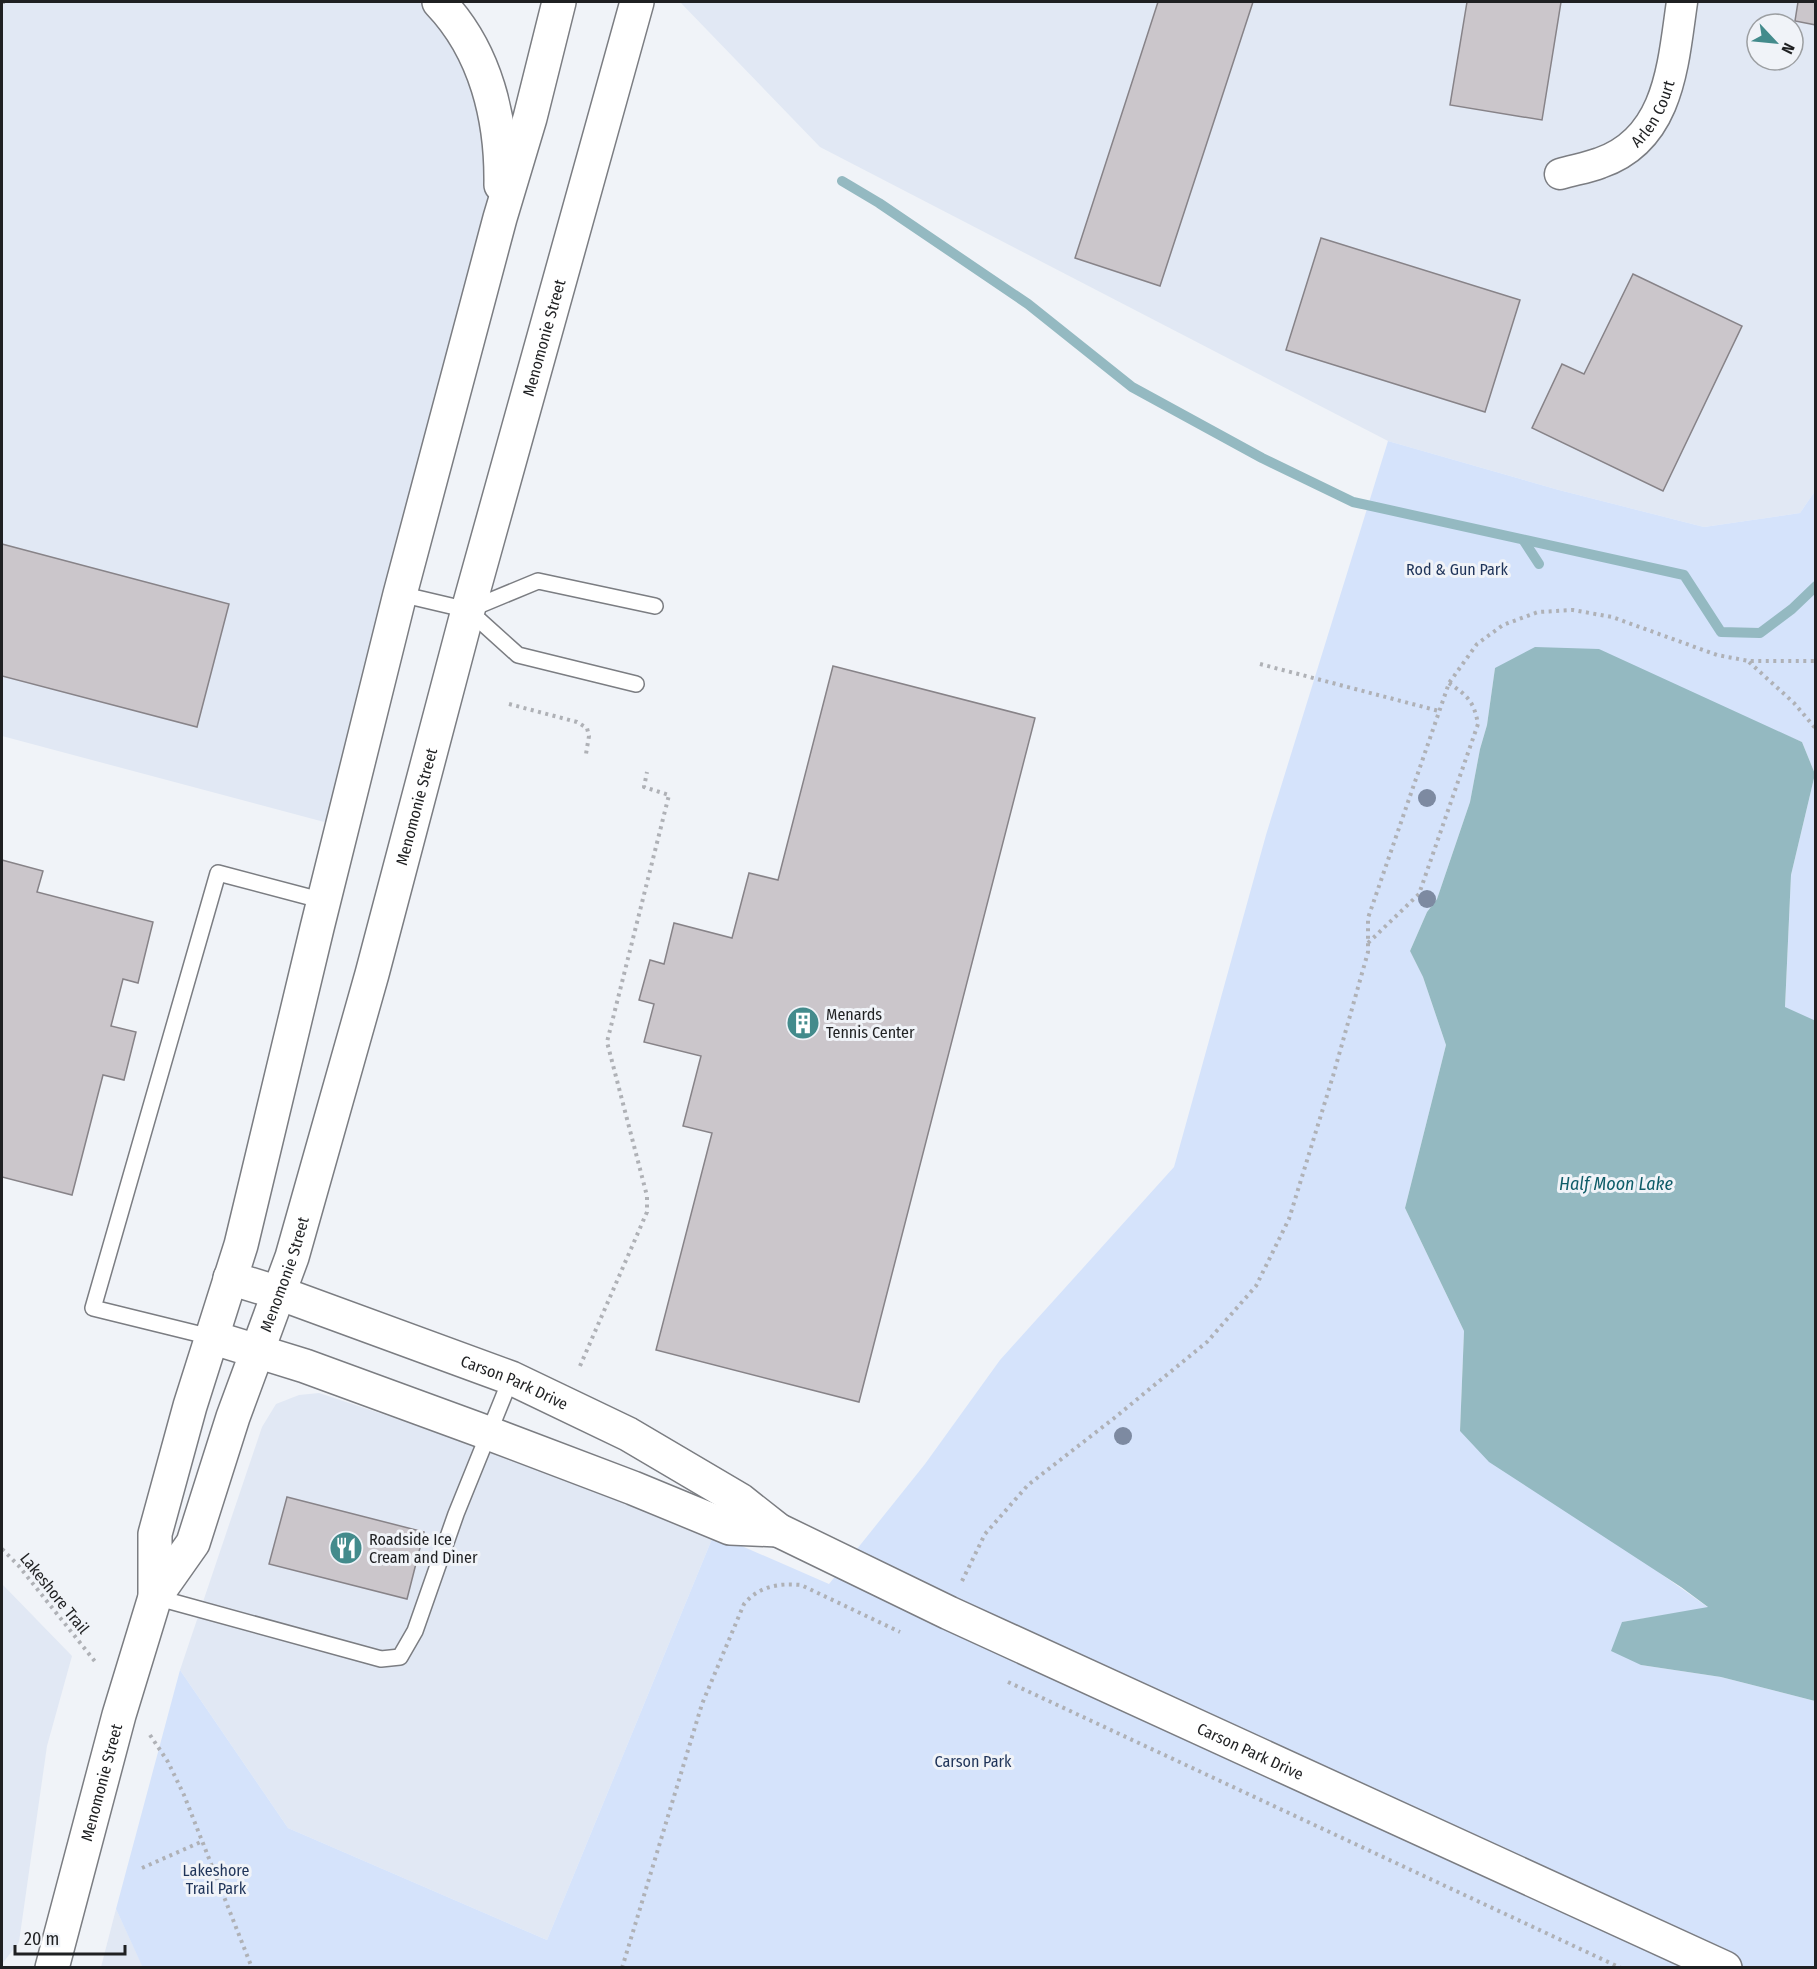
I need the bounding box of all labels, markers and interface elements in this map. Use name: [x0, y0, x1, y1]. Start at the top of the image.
north arrow: [1745, 12, 1805, 72]
text: N: [1777, 40, 1799, 57]
street label: Arlen Court: [1627, 77, 1679, 151]
street label: Menomonie Street: [519, 276, 570, 398]
park label: Rod & Gun Park: [1406, 560, 1508, 579]
street label: Menomonie Street: [392, 745, 441, 867]
building icon: Menards Tennis Center: [785, 1005, 821, 1041]
place label: Menards Tennis Center: [826, 1005, 915, 1042]
water label: Half Moon Lake: [1559, 1173, 1673, 1195]
street label: Menomonie Street: [256, 1214, 313, 1335]
street label: Carson Park Drive: [458, 1351, 571, 1414]
restaurant icon: Roadside Ice Cream and Diner: [328, 1530, 364, 1566]
place label: Roadside Ice Cream and Diner: [369, 1530, 478, 1567]
street label: Lakeshore Trail: [16, 1549, 93, 1638]
street label: Carson Park Drive: [1194, 1719, 1306, 1784]
street label: Menomonie Street: [77, 1721, 126, 1843]
park label: Carson Park: [934, 1752, 1012, 1771]
park label: Lakeshore Trail Park: [183, 1861, 249, 1898]
scale bar: [15, 1918, 124, 1956]
text: 20 m: [24, 1928, 59, 1950]

